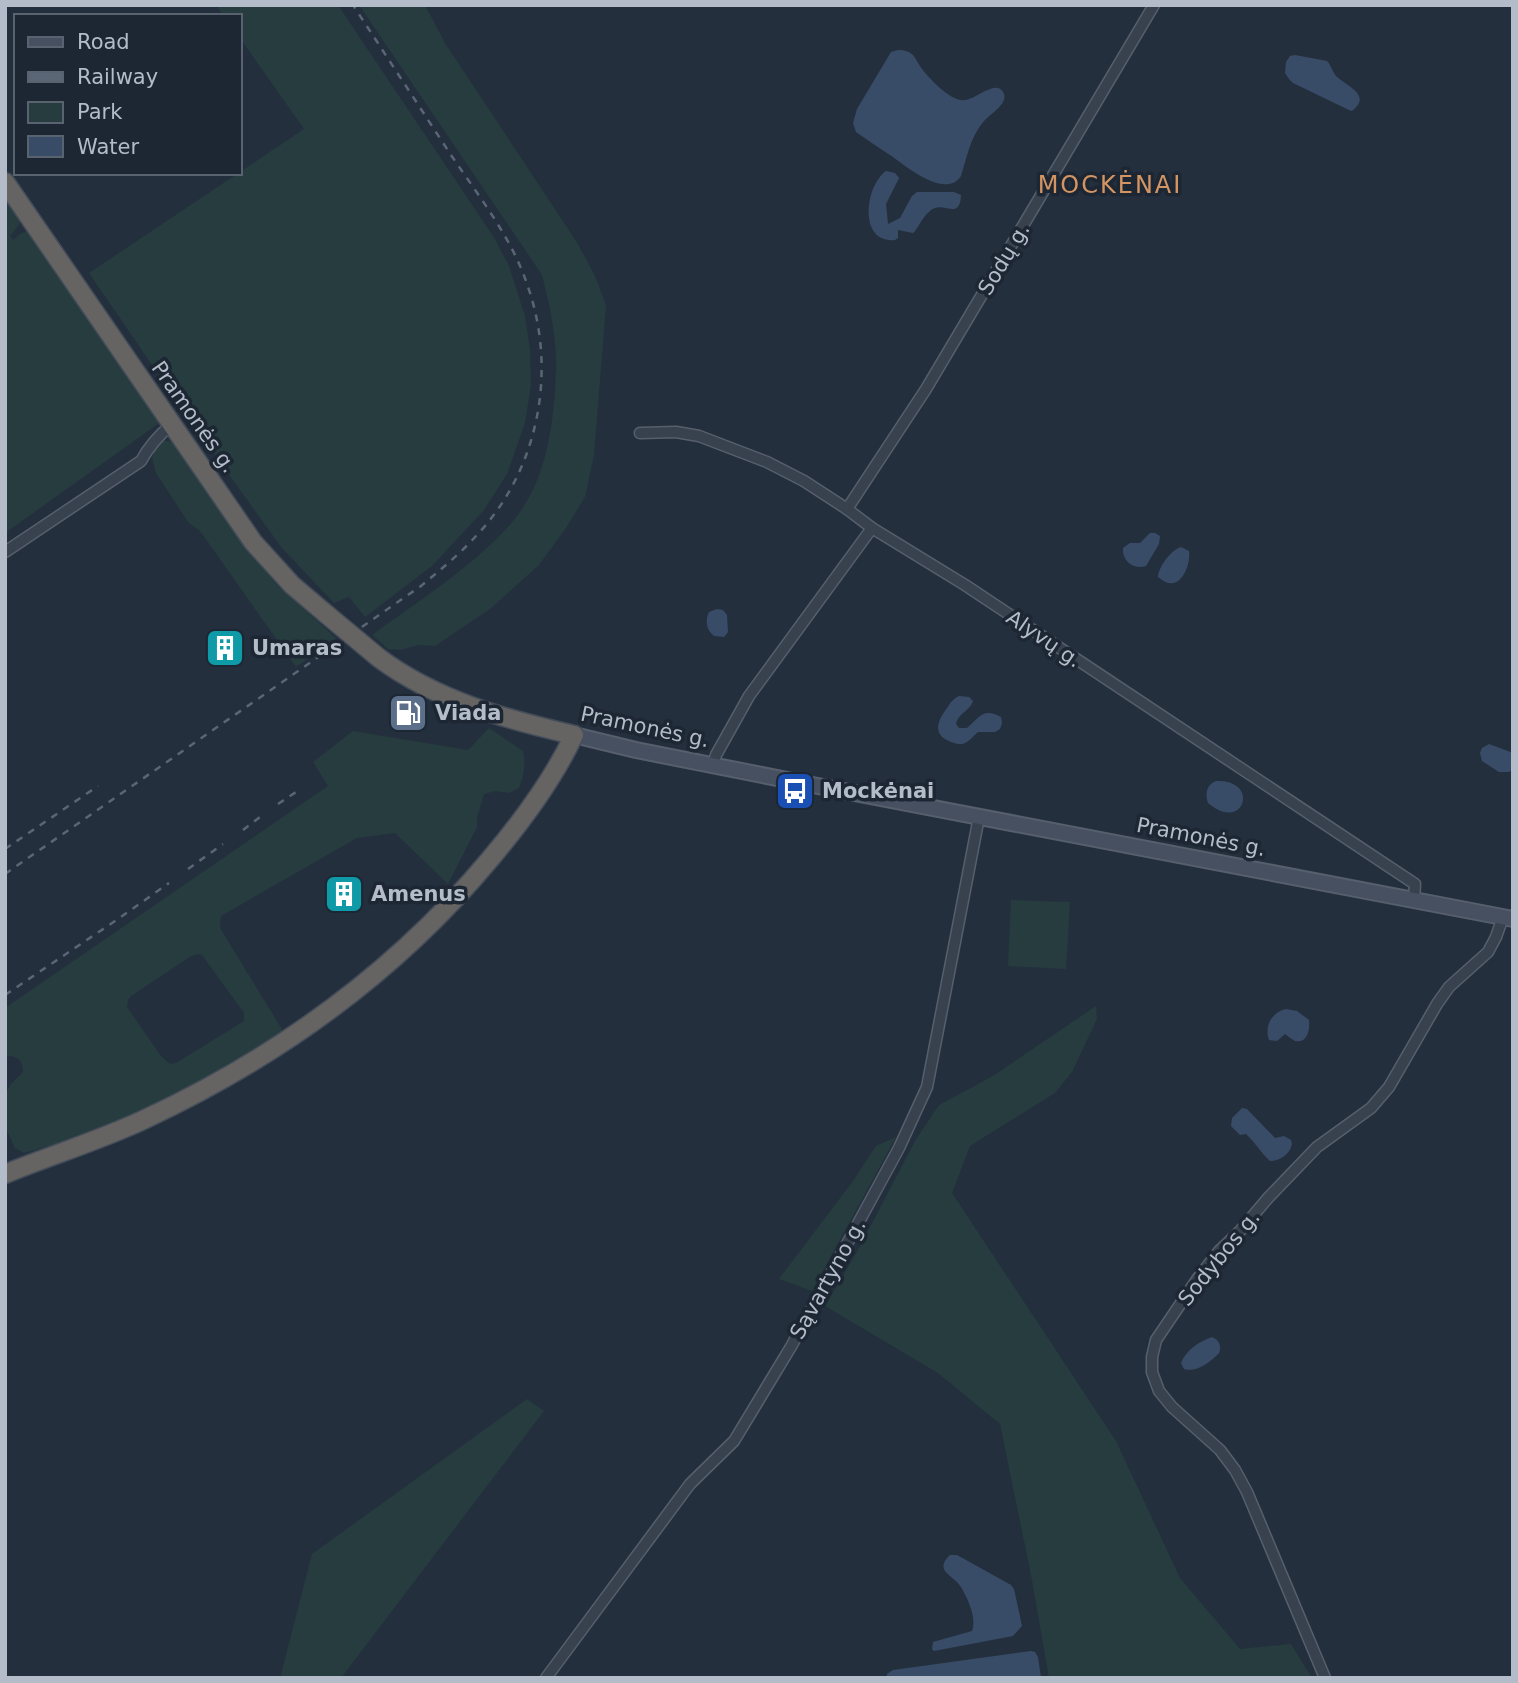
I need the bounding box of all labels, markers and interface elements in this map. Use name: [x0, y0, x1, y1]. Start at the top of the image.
legend: [14, 14, 242, 175]
text: Road: [77, 30, 130, 54]
text: Railway: [77, 65, 158, 89]
text: Park: [77, 100, 123, 124]
text: Water: [77, 135, 139, 159]
district label: MOCKĖNAI: [1038, 170, 1182, 199]
street label: Sodų g.: [973, 219, 1035, 299]
street label: Pramonės g.: [147, 356, 241, 478]
street label: Alyvų g.: [1002, 605, 1086, 673]
building icon: Umaras: [204, 627, 246, 669]
place label: Umaras: [252, 636, 342, 660]
fuel station icon: Viada: [387, 692, 429, 734]
place label: Viada: [435, 701, 501, 725]
street label: Pramonės g.: [578, 702, 712, 752]
bus stop icon: Mockėnai: [774, 770, 816, 812]
place label: Mockėnai: [822, 779, 934, 803]
street label: Pramonės g.: [1134, 813, 1268, 861]
building icon: Amenus: [323, 873, 365, 915]
place label: Amenus: [371, 882, 466, 906]
street label: Sodybos g.: [1173, 1205, 1265, 1311]
street label: Sąvartyno g.: [785, 1215, 871, 1343]

